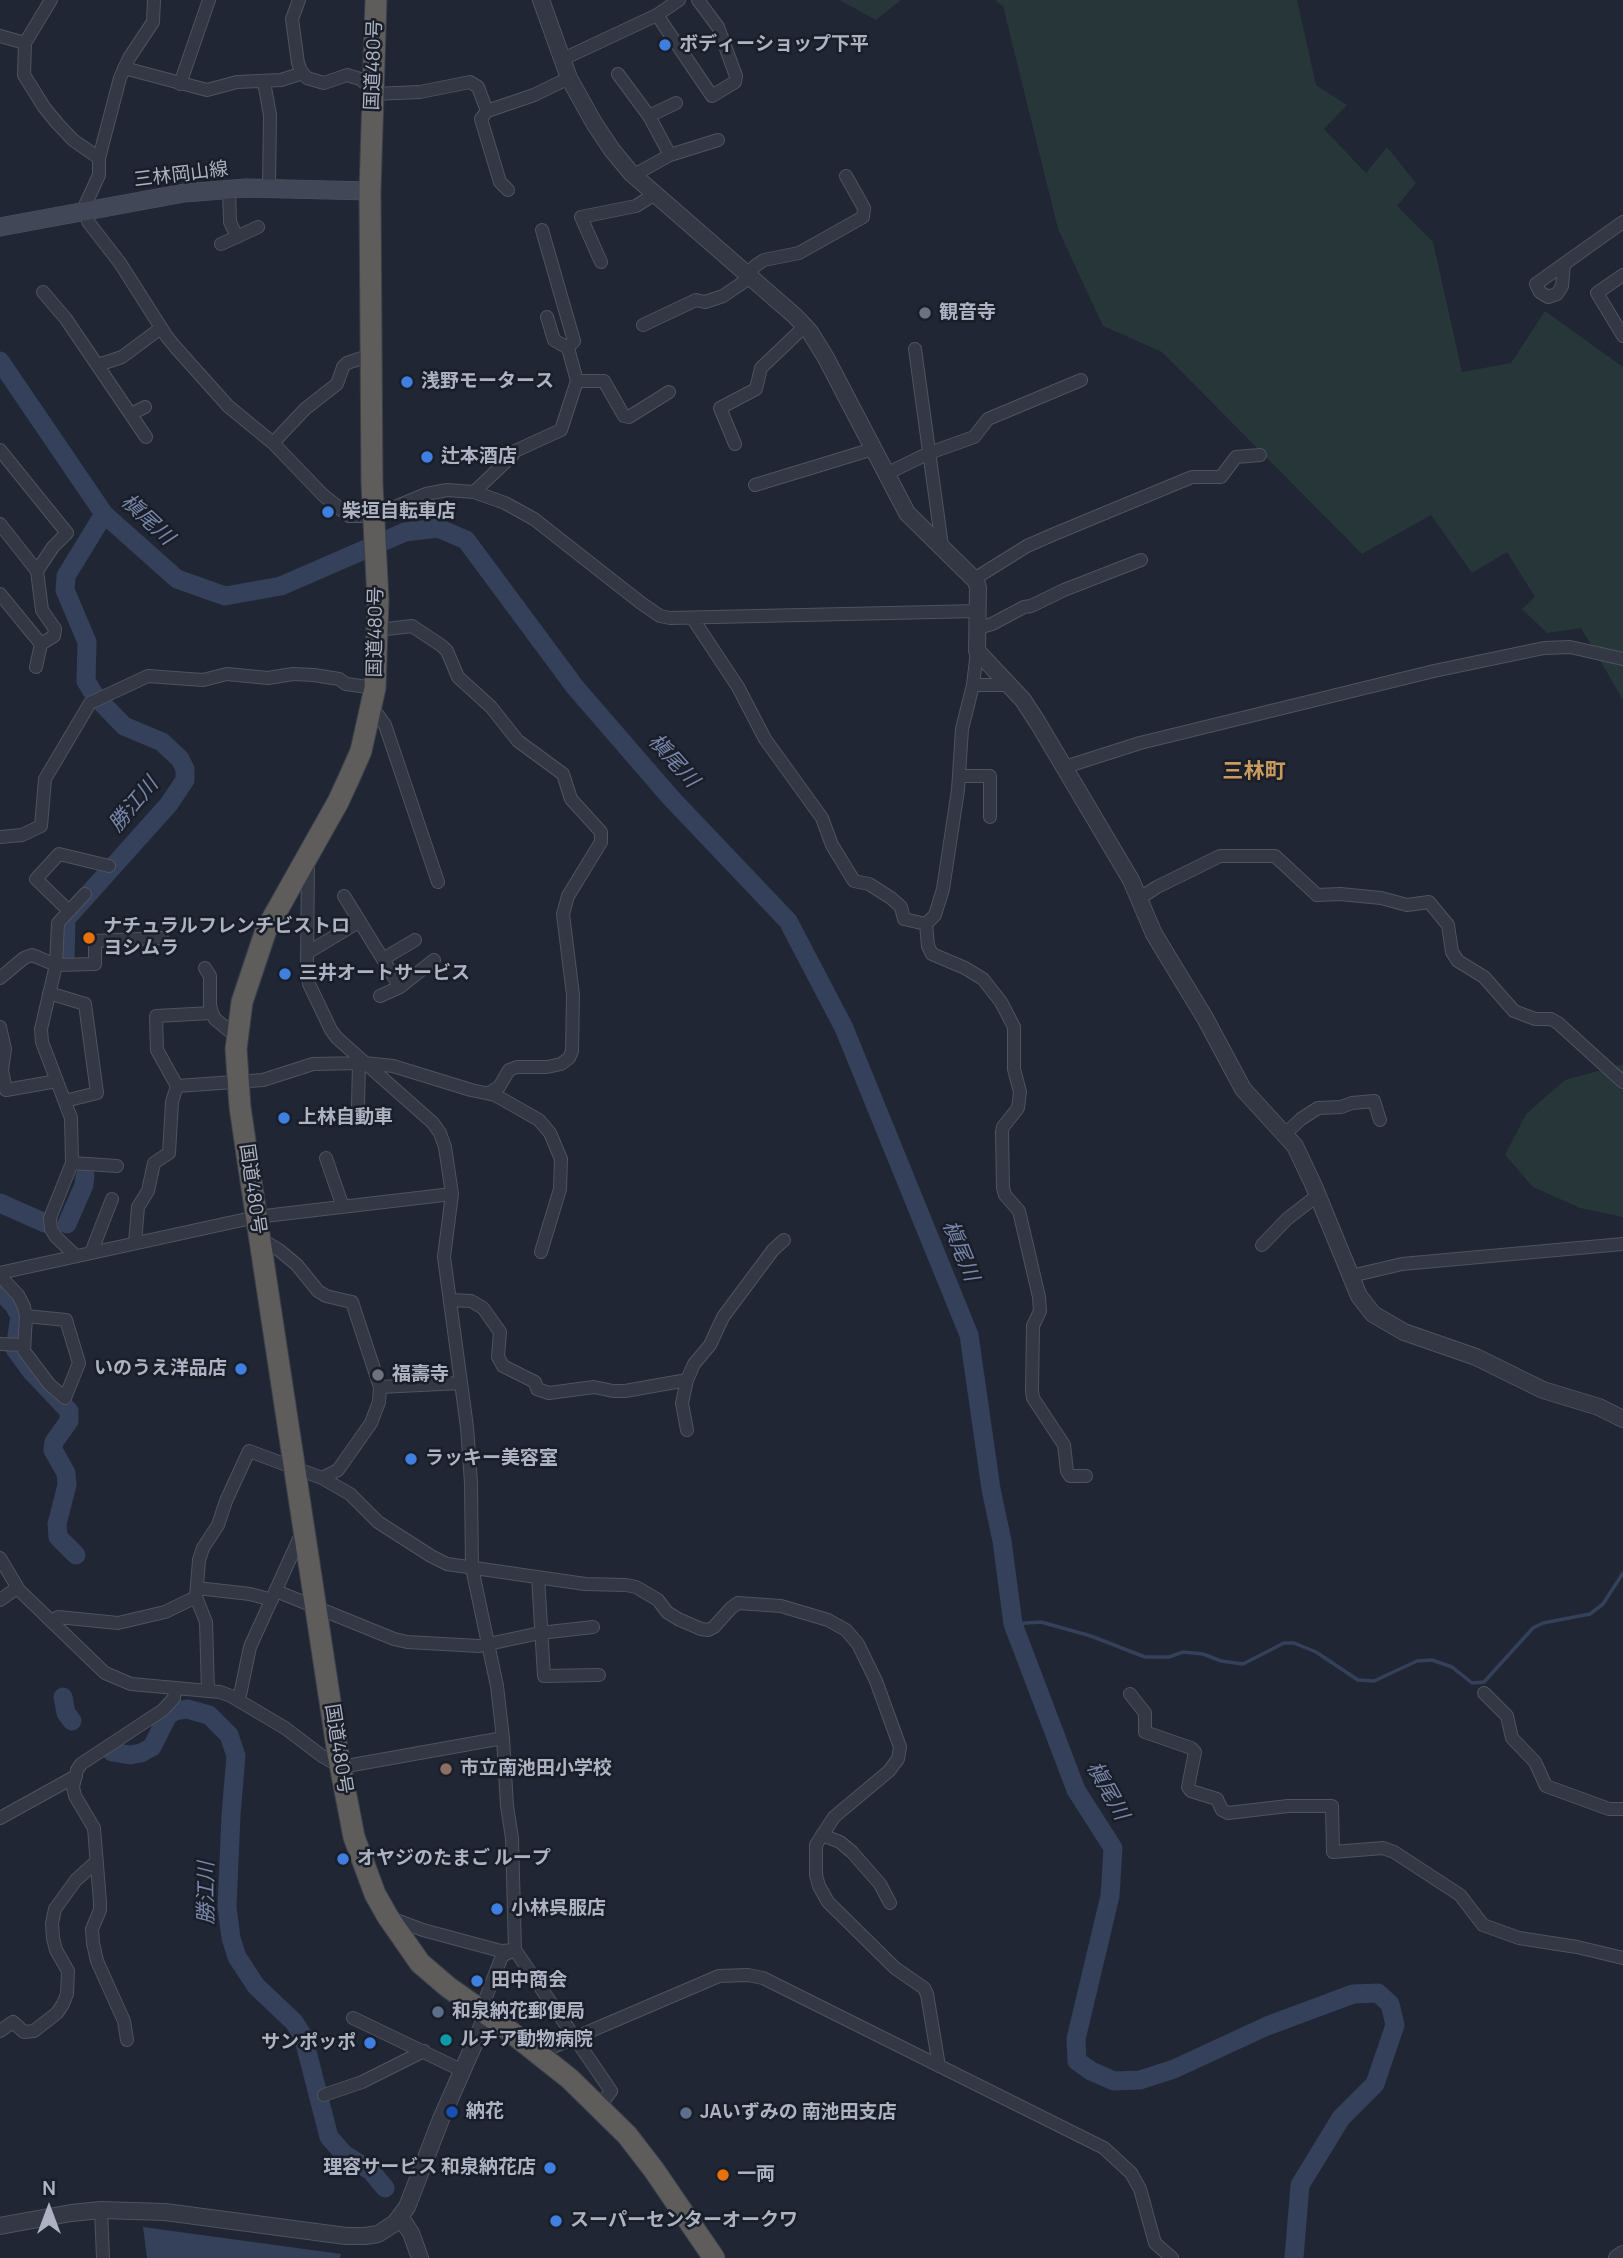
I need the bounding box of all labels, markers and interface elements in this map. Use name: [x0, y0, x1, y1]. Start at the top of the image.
street label: 国道480号: [361, 19, 387, 111]
place label: ボディーショップ下平: [679, 34, 869, 56]
marker: ボディーショップ下平: [657, 37, 673, 53]
street label: 三林岡山線: [132, 158, 230, 192]
place label: 観音寺: [939, 302, 996, 324]
marker: 観音寺: [917, 305, 933, 321]
place label: 浅野モータース: [421, 371, 554, 393]
marker: 浅野モータース: [399, 374, 415, 390]
place label: 辻本酒店: [441, 446, 517, 468]
marker: 辻本酒店: [419, 449, 435, 465]
water label: 槇尾川: [115, 489, 179, 551]
place label: 柴垣自転車店: [342, 501, 456, 523]
marker: 柴垣自転車店: [320, 504, 336, 520]
street label: 国道480号: [364, 586, 388, 678]
water label: 槇尾川: [643, 729, 703, 793]
district label: 三林町: [1223, 759, 1285, 785]
water label: 勝江川: [104, 773, 164, 837]
place label: ナチュラルフレンチビストロ ヨシムラ: [103, 916, 350, 960]
marker: ナチュラルフレンチビストロ ヨシムラ: [81, 930, 97, 946]
place label: 三井オートサービス: [299, 963, 470, 985]
marker: 三井オートサービス: [277, 966, 293, 982]
place label: 上林自動車: [298, 1107, 393, 1129]
marker: 上林自動車: [276, 1110, 292, 1126]
street label: 国道480号: [234, 1142, 270, 1236]
water label: 槇尾川: [937, 1217, 983, 1285]
place label: いのうえ洋品店: [94, 1358, 227, 1380]
marker: いのうえ洋品店: [233, 1361, 249, 1377]
place label: 福壽寺: [392, 1364, 449, 1386]
marker: 福壽寺: [370, 1367, 386, 1383]
place label: ラッキー美容室: [425, 1448, 558, 1470]
marker: ラッキー美容室: [403, 1451, 419, 1467]
street label: 国道480号: [320, 1702, 356, 1796]
water label: 槇尾川: [1081, 1757, 1133, 1825]
place label: 市立南池田小学校: [460, 1758, 612, 1780]
marker: 市立南池田小学校: [438, 1761, 454, 1777]
place label: オヤジのたまご ループ: [357, 1848, 551, 1870]
marker: オヤジのたまご ループ: [335, 1851, 351, 1867]
water label: 勝江川: [194, 1862, 220, 1924]
place label: 小林呉服店: [511, 1898, 606, 1920]
marker: 小林呉服店: [489, 1901, 505, 1917]
place label: 田中商会: [491, 1970, 567, 1992]
marker: 田中商会: [469, 1973, 485, 1989]
place label: 和泉納花郵便局: [452, 2001, 585, 2023]
marker: 和泉納花郵便局: [430, 2004, 446, 2020]
place label: ルチア動物病院: [460, 2029, 593, 2051]
place label: サンポッポ: [261, 2032, 356, 2054]
marker: ルチア動物病院: [438, 2032, 454, 2048]
marker: サンポッポ: [362, 2035, 378, 2051]
place label: 納花: [466, 2101, 504, 2123]
place label: JAいずみの 南池田支店: [700, 2102, 897, 2124]
marker: 納花: [444, 2104, 460, 2120]
marker: JAいずみの 南池田支店: [678, 2105, 694, 2121]
place label: 理容サービス 和泉納花店: [323, 2157, 536, 2179]
marker: 理容サービス 和泉納花店: [542, 2160, 558, 2176]
place label: 一両: [737, 2164, 775, 2186]
marker: 一両: [715, 2167, 731, 2183]
north arrow: [14, 2174, 84, 2244]
text: N: [42, 2175, 56, 2201]
place label: スーパーセンターオークワ: [570, 2210, 798, 2232]
marker: スーパーセンターオークワ: [548, 2213, 564, 2229]

